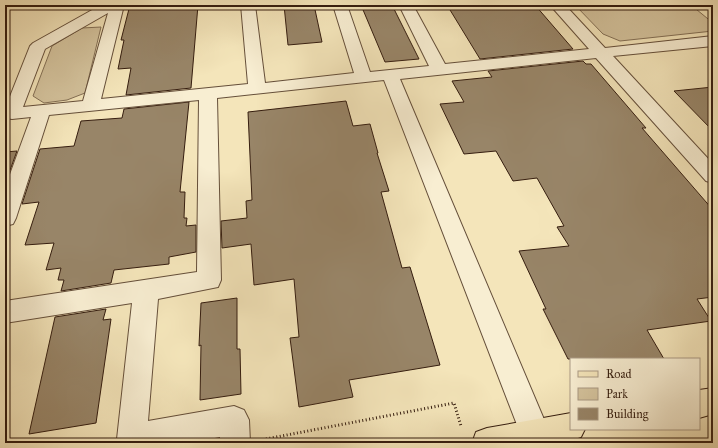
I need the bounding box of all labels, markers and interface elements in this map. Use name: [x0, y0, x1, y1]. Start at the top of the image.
legend: [570, 358, 700, 430]
text: Road: [606, 367, 632, 381]
text: Park: [606, 387, 628, 401]
text: Building: [606, 407, 649, 422]

